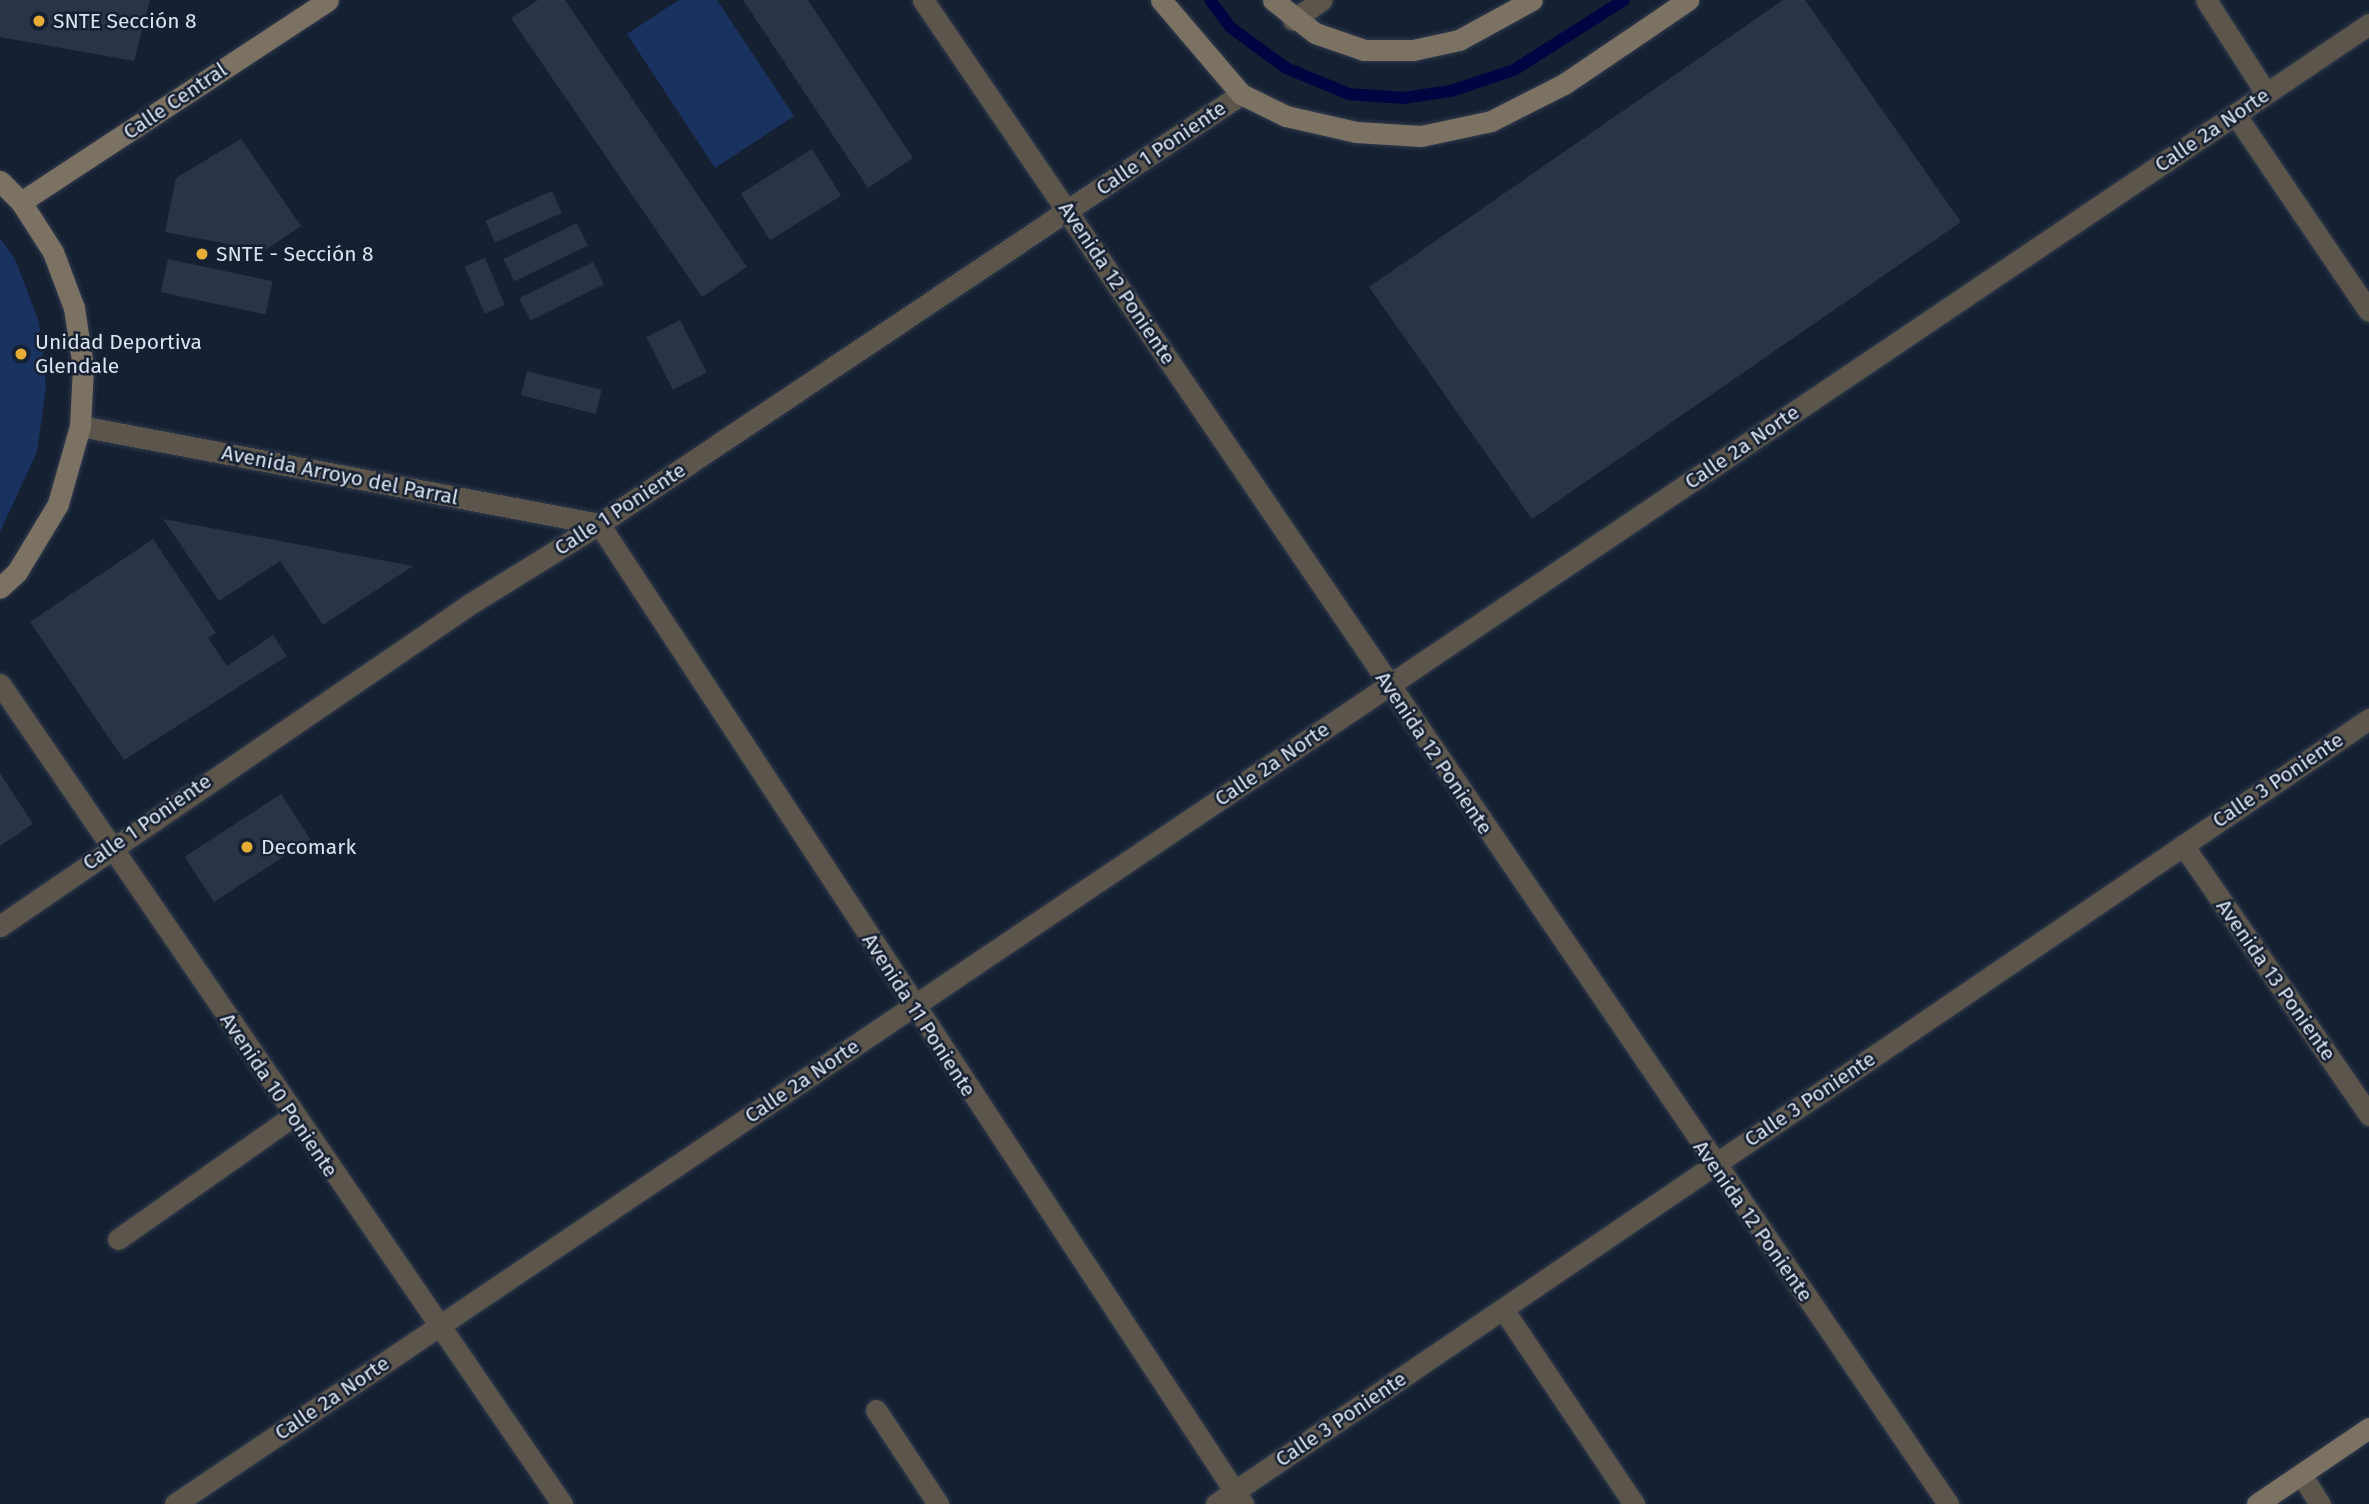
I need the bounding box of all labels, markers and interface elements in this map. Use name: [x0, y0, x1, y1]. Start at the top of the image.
place label: SNTE Sección 8: [53, 8, 197, 34]
marker: SNTE Sección 8: [31, 13, 47, 29]
street label: Calle Central: [118, 57, 232, 145]
street label: Calle 2a Norte: [2150, 82, 2274, 178]
street label: Calle 1 Poniente: [1091, 95, 1231, 201]
street label: Avenida 12 Poniente: [1053, 197, 1181, 369]
place label: SNTE - Sección 8: [216, 241, 374, 267]
marker: SNTE - Sección 8: [194, 246, 210, 262]
place label: Unidad Deportiva Glendale: [35, 329, 202, 379]
marker: Unidad Deportiva Glendale: [13, 346, 29, 362]
street label: Calle 2a Norte: [1680, 399, 1804, 495]
street label: Avenida Arroyo del Parral: [220, 440, 460, 510]
street label: Calle 1 Poniente: [550, 457, 690, 561]
street label: Avenida 12 Poniente: [1370, 667, 1498, 839]
street label: Calle 2a Norte: [1210, 716, 1334, 812]
street label: Calle 3 Poniente: [2208, 727, 2348, 833]
street label: Calle 1 Poniente: [78, 768, 216, 876]
place label: Decomark: [261, 834, 356, 860]
marker: Decomark: [239, 839, 255, 855]
street label: Avenida 13 Poniente: [2211, 894, 2341, 1066]
street label: Avenida 11 Poniente: [857, 929, 981, 1101]
street label: Avenida 10 Poniente: [215, 1008, 343, 1182]
street label: Calle 2a Norte: [740, 1033, 864, 1129]
street label: Calle 3 Poniente: [1740, 1046, 1880, 1152]
street label: Avenida 12 Poniente: [1688, 1136, 1818, 1306]
street label: Calle 2a Norte: [270, 1350, 394, 1446]
street label: Calle 3 Poniente: [1271, 1366, 1411, 1472]

